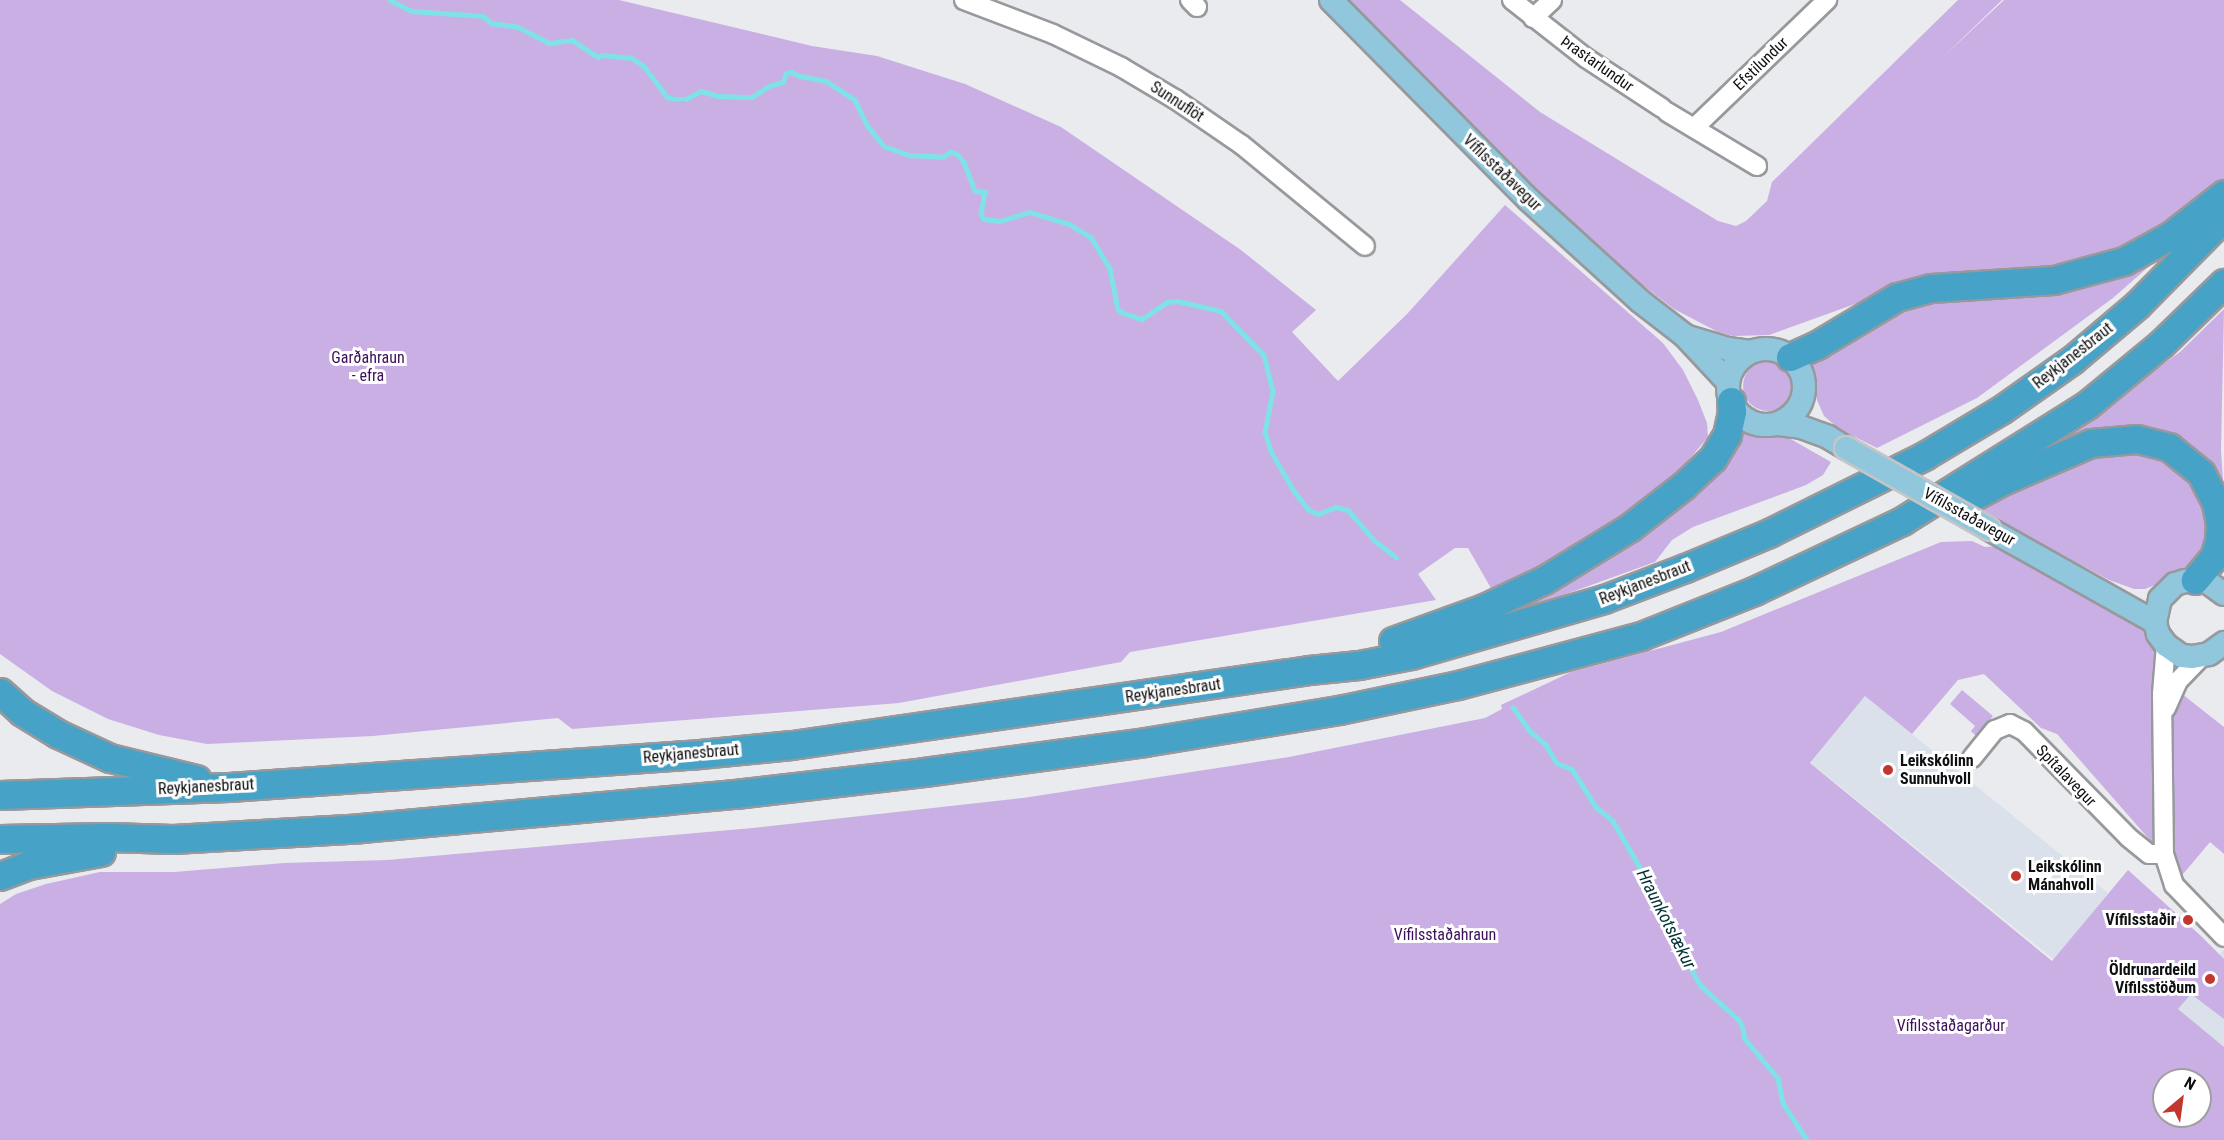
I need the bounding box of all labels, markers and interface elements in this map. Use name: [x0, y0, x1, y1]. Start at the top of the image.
street label: Þrastarlundur: [1557, 32, 1637, 96]
street label: Efstilundur: [1730, 33, 1792, 95]
street label: Sunnuflöt: [1147, 78, 1207, 126]
street label: Vífilsstaðavegur: [1459, 131, 1545, 215]
street label: Reykjanesbraut: [2029, 319, 2117, 393]
park label: Garðahraun - efra: [331, 348, 405, 386]
street label: Vífilsstaðavegur: [1920, 484, 2018, 550]
street label: Reykjanesbraut: [1597, 557, 1693, 609]
street label: Reykjanesbraut: [1124, 675, 1222, 707]
street label: Reykjanesbraut: [642, 740, 740, 768]
street label: Spítalavegur: [2032, 741, 2100, 811]
place label: Leikskólinn Sunnuhvoll: [1900, 751, 1974, 789]
marker: Leikskólinn Sunnuhvoll: [1881, 763, 1895, 777]
street label: Reykjanesbraut: [157, 775, 255, 799]
place label: Leikskólinn Mánahvoll: [2028, 857, 2102, 895]
water label: Hraunkotslækur: [1632, 865, 1700, 973]
marker: Leikskólinn Mánahvoll: [2009, 869, 2023, 883]
place label: Vífilsstaðir: [2105, 910, 2176, 930]
marker: Vífilsstaðir: [2181, 913, 2195, 927]
park label: Vífilsstaðahraun: [1394, 925, 1496, 945]
place label: Öldrunardeild Vífilsstöðum: [2109, 960, 2196, 998]
marker: Öldrunardeild Vífilsstöðum: [2201, 970, 2219, 988]
park label: Vífilsstaðagarður: [1897, 1016, 2005, 1036]
north arrow: [2152, 1068, 2212, 1128]
text: N: [2181, 1073, 2199, 1094]

